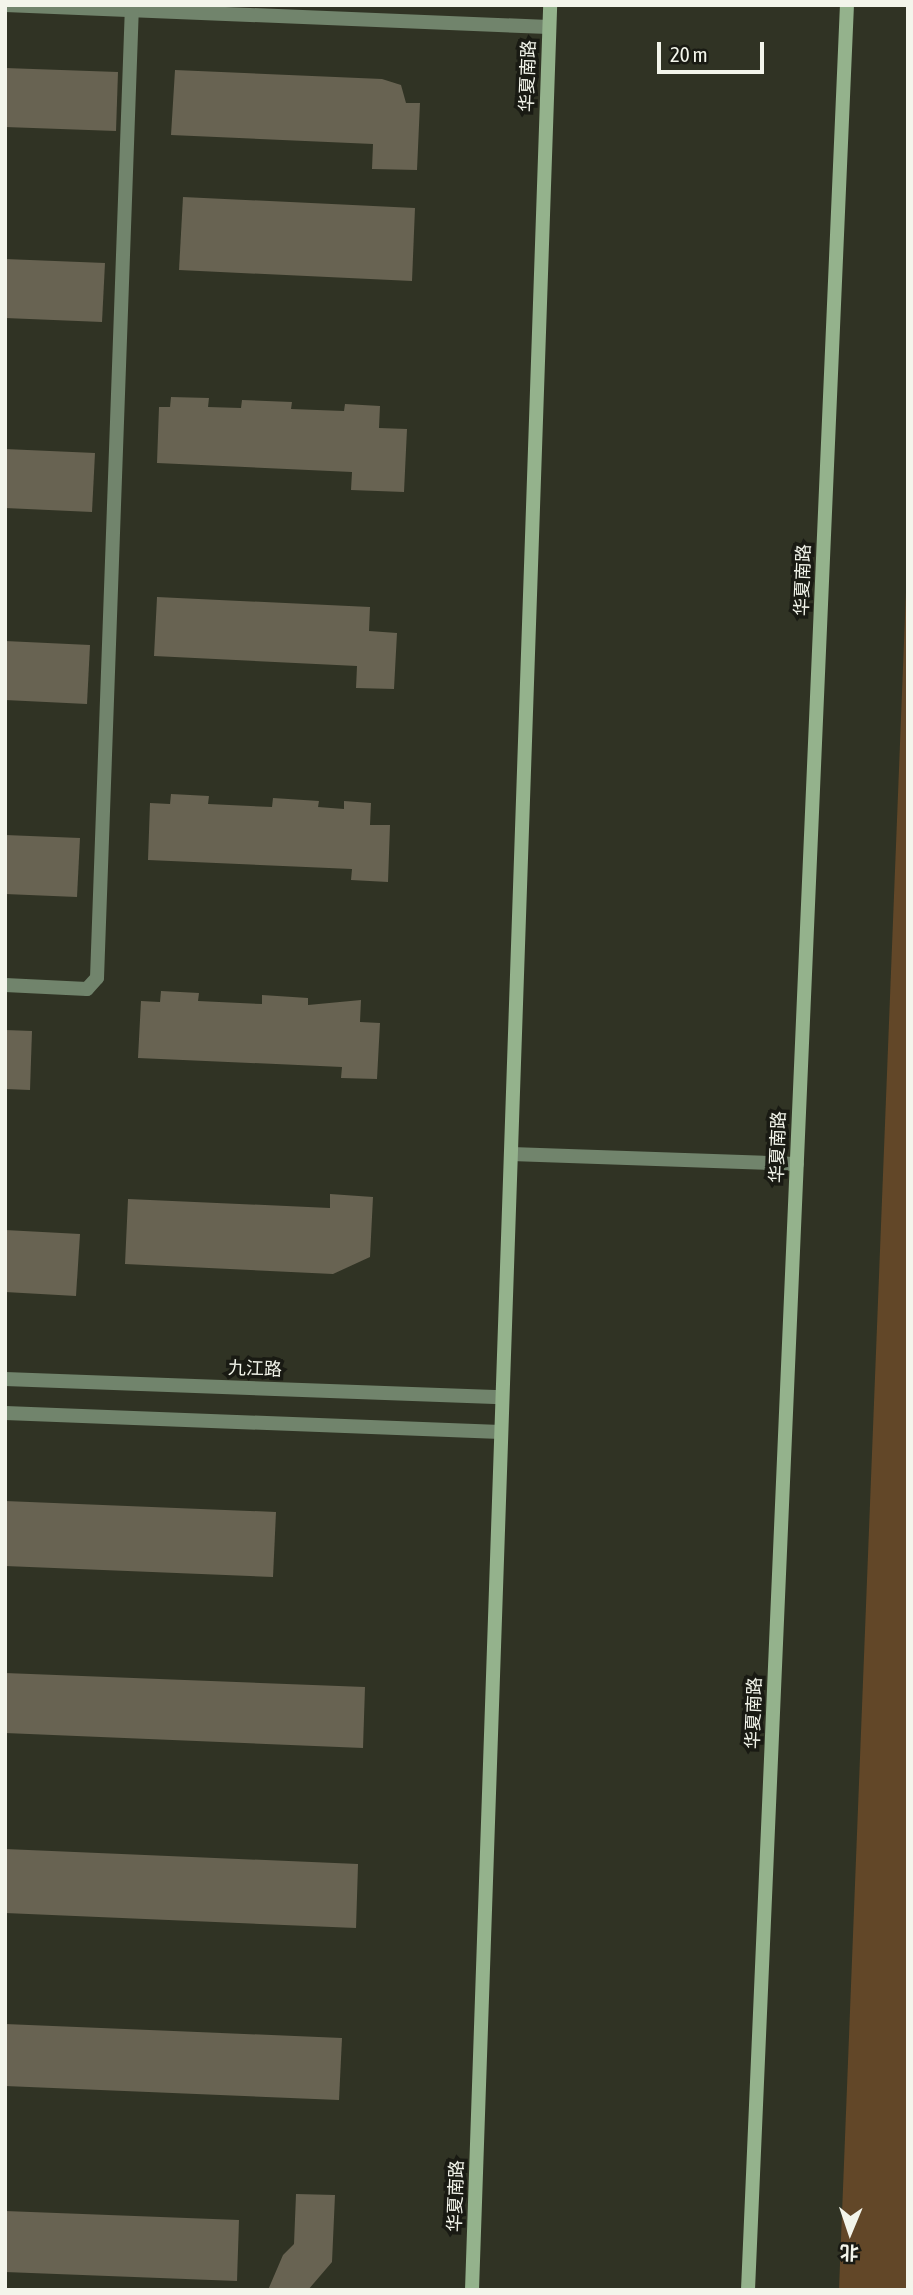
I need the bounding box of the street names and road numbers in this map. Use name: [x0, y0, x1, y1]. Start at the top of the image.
street label: 华夏南路: [516, 40, 540, 112]
street label: 华夏南路: [791, 544, 815, 616]
street label: 华夏南路: [766, 1111, 790, 1183]
street label: 九江路: [228, 1357, 282, 1381]
street label: 华夏南路: [742, 1677, 766, 1749]
street label: 华夏南路: [444, 2160, 468, 2232]

